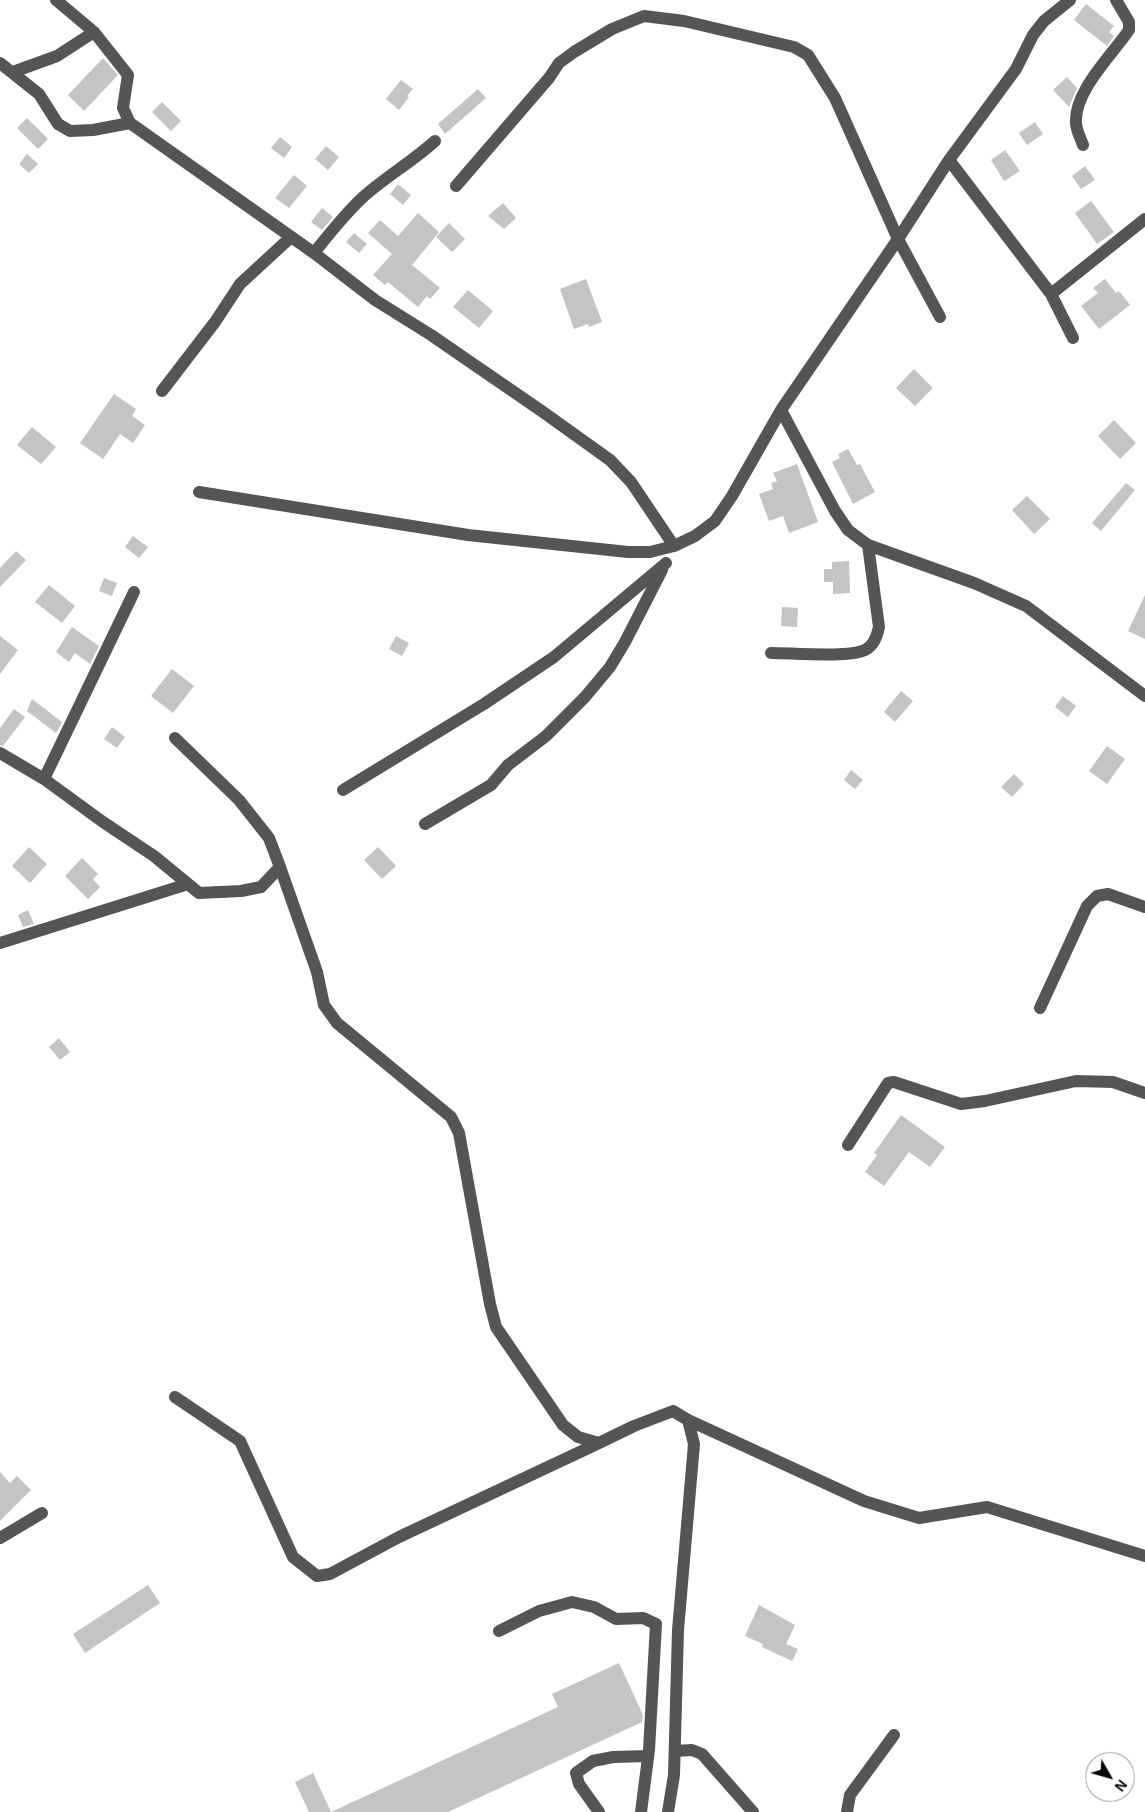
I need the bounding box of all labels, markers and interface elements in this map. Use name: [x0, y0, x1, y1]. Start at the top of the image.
north arrow: [1085, 1752, 1135, 1802]
text: N: [1112, 1777, 1130, 1795]

